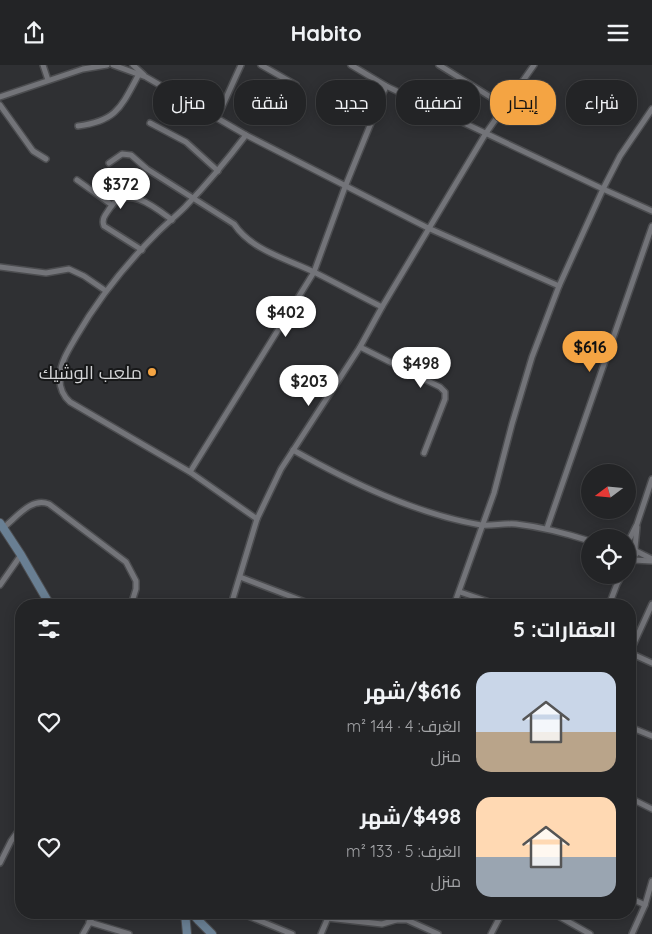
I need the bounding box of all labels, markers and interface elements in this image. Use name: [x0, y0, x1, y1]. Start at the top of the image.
icon: share: [20, 19, 48, 47]
text: Habito: [290, 19, 362, 47]
icon: menu: [604, 19, 632, 47]
chip: منزل: [153, 80, 224, 125]
chip: شقة: [234, 80, 306, 125]
chip: جديد: [316, 80, 386, 125]
chip: تصفية: [396, 80, 480, 125]
chip: إيجار: [490, 80, 556, 125]
chip: شراء: [566, 80, 637, 125]
pin: $372: [91, 167, 151, 210]
text: $372: [103, 174, 139, 194]
pin: $402: [256, 295, 316, 338]
text: $402: [267, 302, 305, 322]
pin: $616: [560, 331, 620, 373]
text: $616: [573, 337, 607, 357]
pin: $498: [391, 347, 451, 389]
text: $498: [403, 353, 439, 373]
place label: ملعب الوشيك: [39, 361, 142, 384]
pin: $203: [279, 365, 339, 407]
marker: ملعب الوشيك: [146, 366, 158, 378]
text: $203: [290, 371, 328, 391]
north arrow: [581, 464, 636, 519]
map controls: [581, 464, 636, 584]
button: locate: [581, 529, 636, 584]
icon: filters: [35, 615, 63, 643]
text: العقارات: 5: [513, 616, 616, 642]
text: $616/شهر: [364, 678, 461, 704]
icon: home: [516, 692, 576, 752]
icon: heart: [35, 708, 63, 736]
text: الغرف: 4 · 144 m²: [347, 716, 461, 736]
text: منزل: [431, 746, 461, 766]
text: $498/شهر: [360, 803, 461, 829]
icon: home: [516, 817, 576, 877]
icon: heart: [35, 833, 63, 861]
text: الغرف: 5 · 133 m²: [346, 841, 461, 861]
text: منزل: [431, 871, 461, 891]

